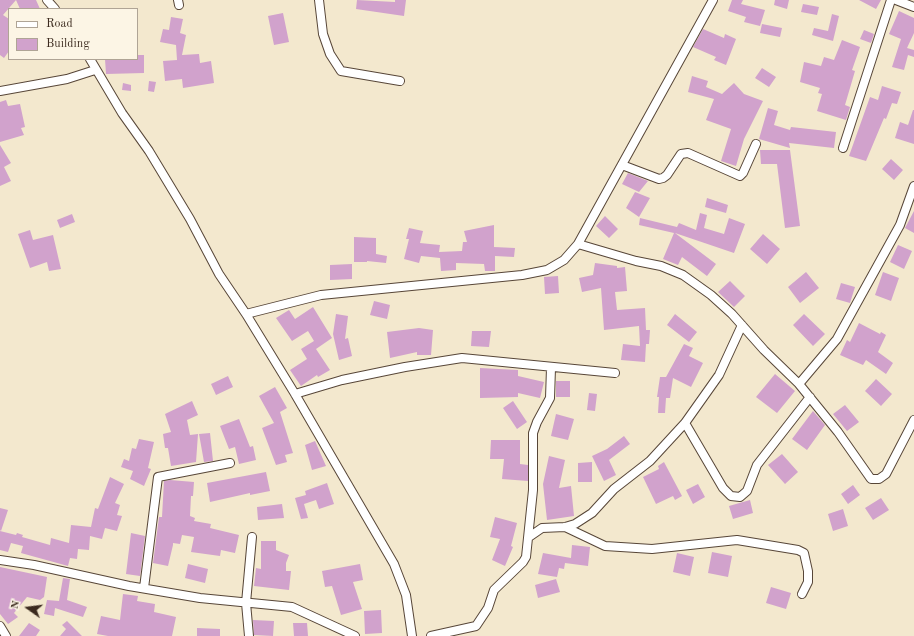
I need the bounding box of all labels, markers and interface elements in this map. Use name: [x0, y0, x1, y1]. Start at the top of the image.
legend: [8, 8, 138, 60]
text: Road: [46, 18, 73, 30]
text: Building: [46, 38, 90, 50]
north arrow: [8, 588, 48, 628]
text: N: [10, 600, 22, 610]

